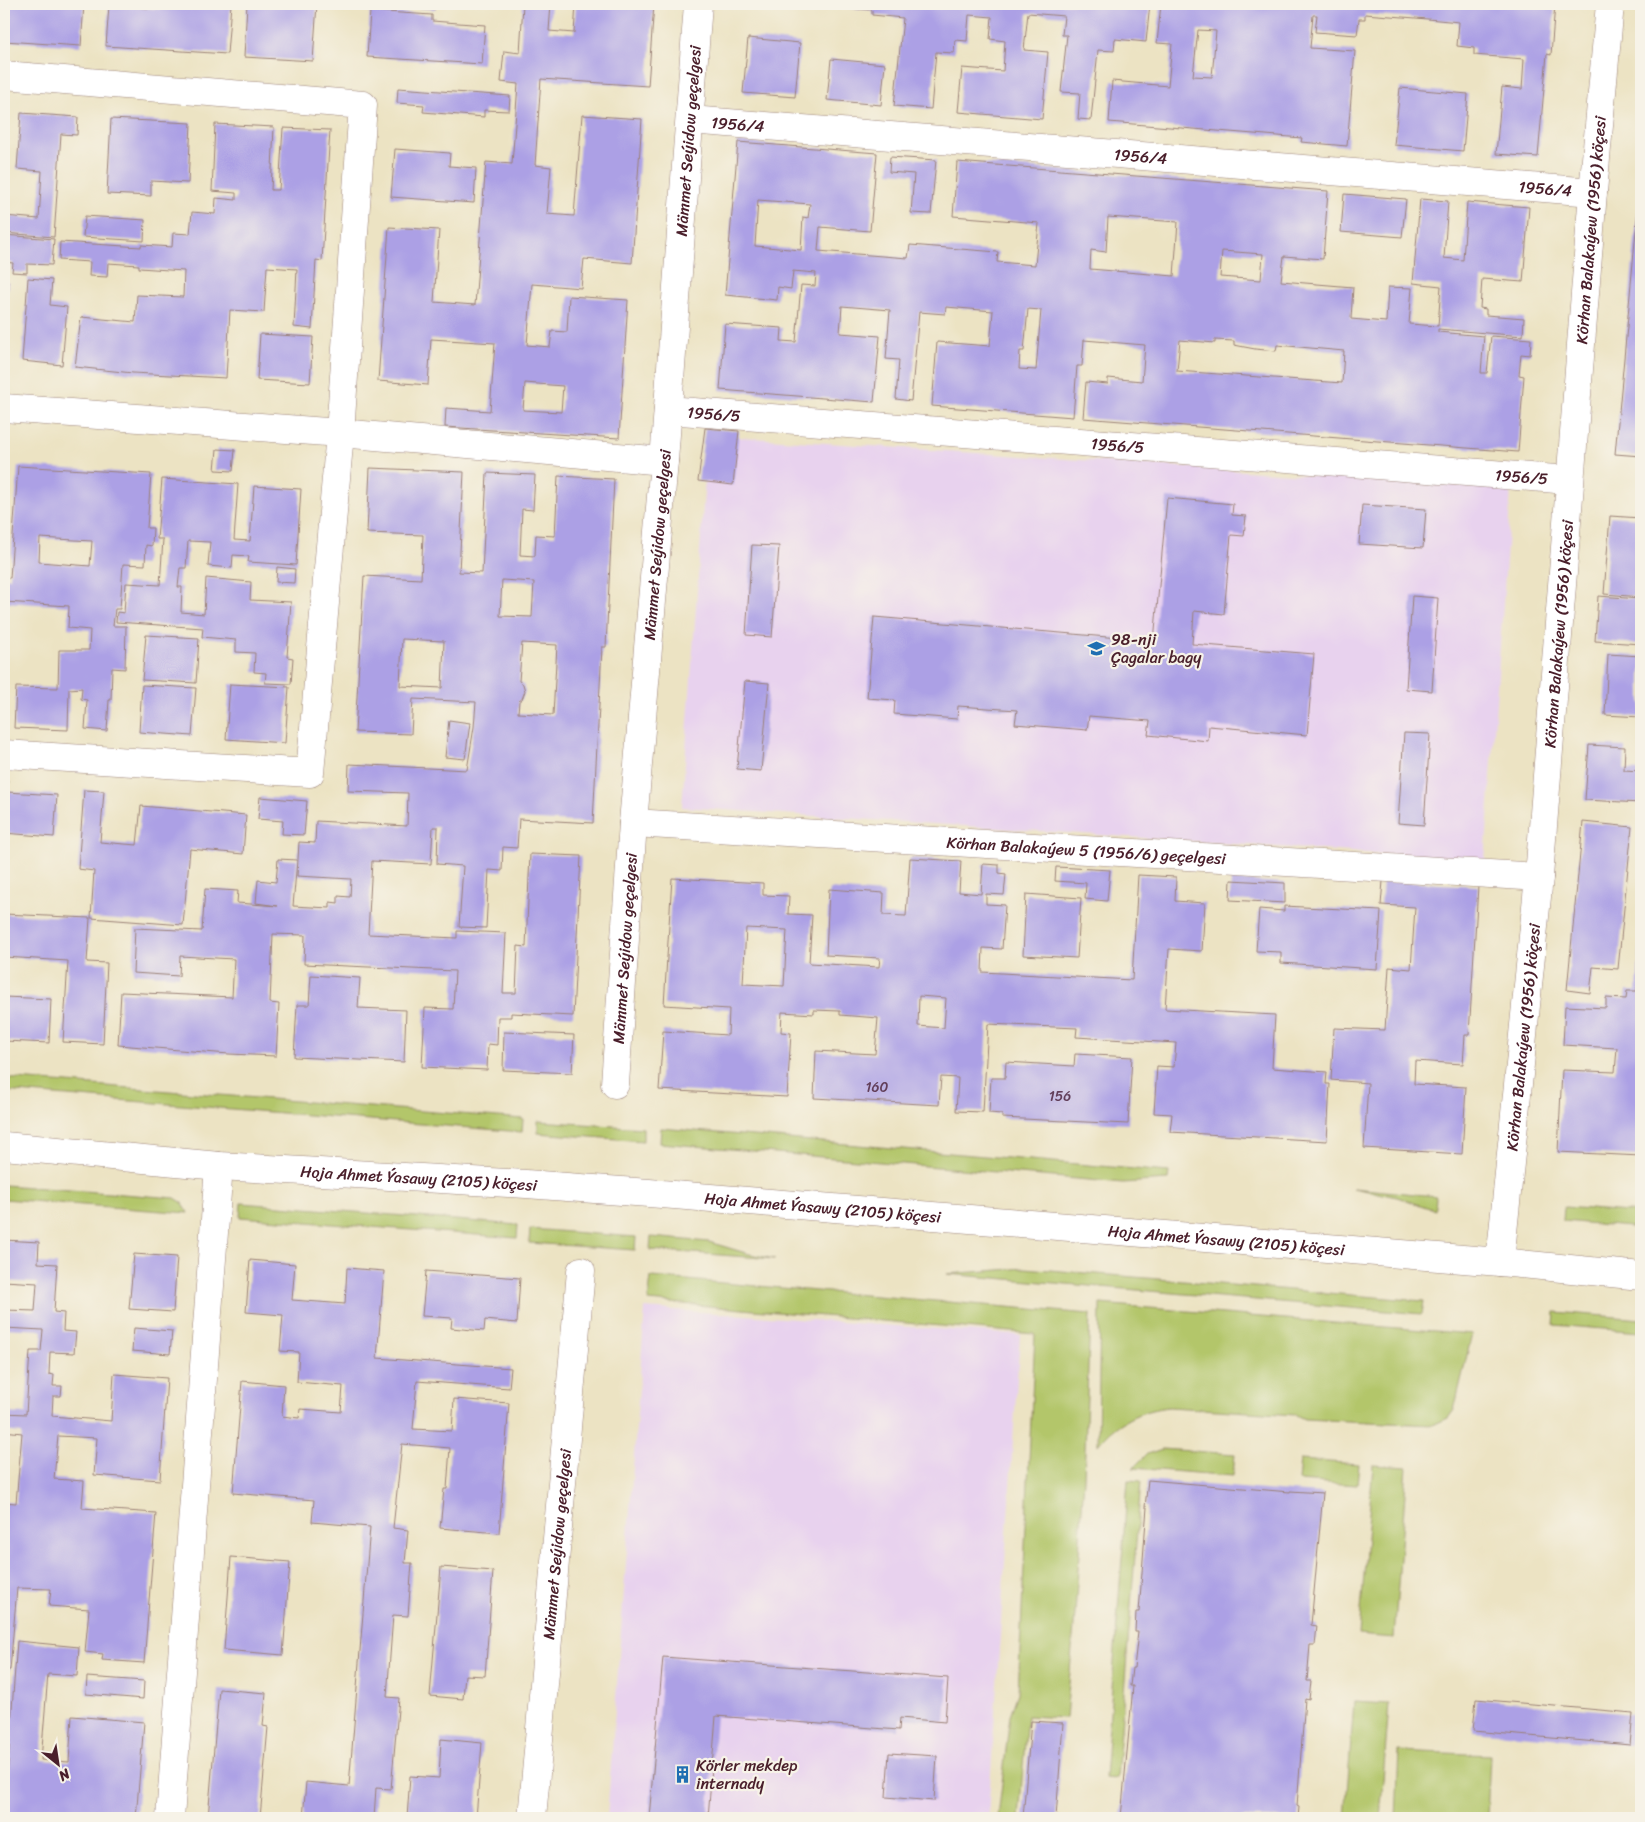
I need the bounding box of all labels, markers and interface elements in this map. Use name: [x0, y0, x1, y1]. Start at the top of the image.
street label: Mämmet Seýidow geçelgesi: [666, 44, 709, 237]
street label: 1956/4: [710, 107, 766, 140]
street label: Körhan Balakaýew (1956) köçesi: [1567, 114, 1614, 345]
street label: 1956/4: [1113, 139, 1168, 173]
street label: 1956/4: [1517, 172, 1573, 205]
street label: 1956/5: [686, 397, 742, 430]
street label: 1956/5: [1090, 428, 1146, 461]
street label: Mämmet Seýidow geçelgesi: [634, 448, 679, 641]
street label: 1956/5: [1494, 460, 1549, 493]
street label: Körhan Balakaýew (1956) köçesi: [1535, 518, 1582, 749]
place label: 98-nji Çagalar bagy: [1111, 625, 1202, 672]
school or university icon: 98-nji Çagalar bagy: [1087, 638, 1107, 658]
street label: Körhan Balakaýew 5 (1956/6) geçelgesi: [946, 827, 1227, 873]
street label: Mämmet Seýidow geçelgesi: [603, 851, 645, 1045]
street label: Körhan Balakaýew (1956) köçesi: [1497, 921, 1549, 1152]
house number: 160: [866, 1075, 889, 1100]
house number: 156: [1049, 1084, 1071, 1109]
street label: Hoja Ahmet Ýasawy (2105) köçesi: [299, 1156, 539, 1199]
street label: Hoja Ahmet Ýasawy (2105) köçesi: [703, 1183, 943, 1231]
street label: Hoja Ahmet Ýasawy (2105) köçesi: [1107, 1216, 1346, 1264]
street label: Mämmet Seýidow geçelgesi: [534, 1447, 580, 1641]
north arrow: [32, 1740, 82, 1790]
place label: Körler mekdep internady: [696, 1751, 798, 1798]
text: N: [54, 1761, 76, 1788]
building icon: Körler mekdep internady: [672, 1764, 692, 1784]

